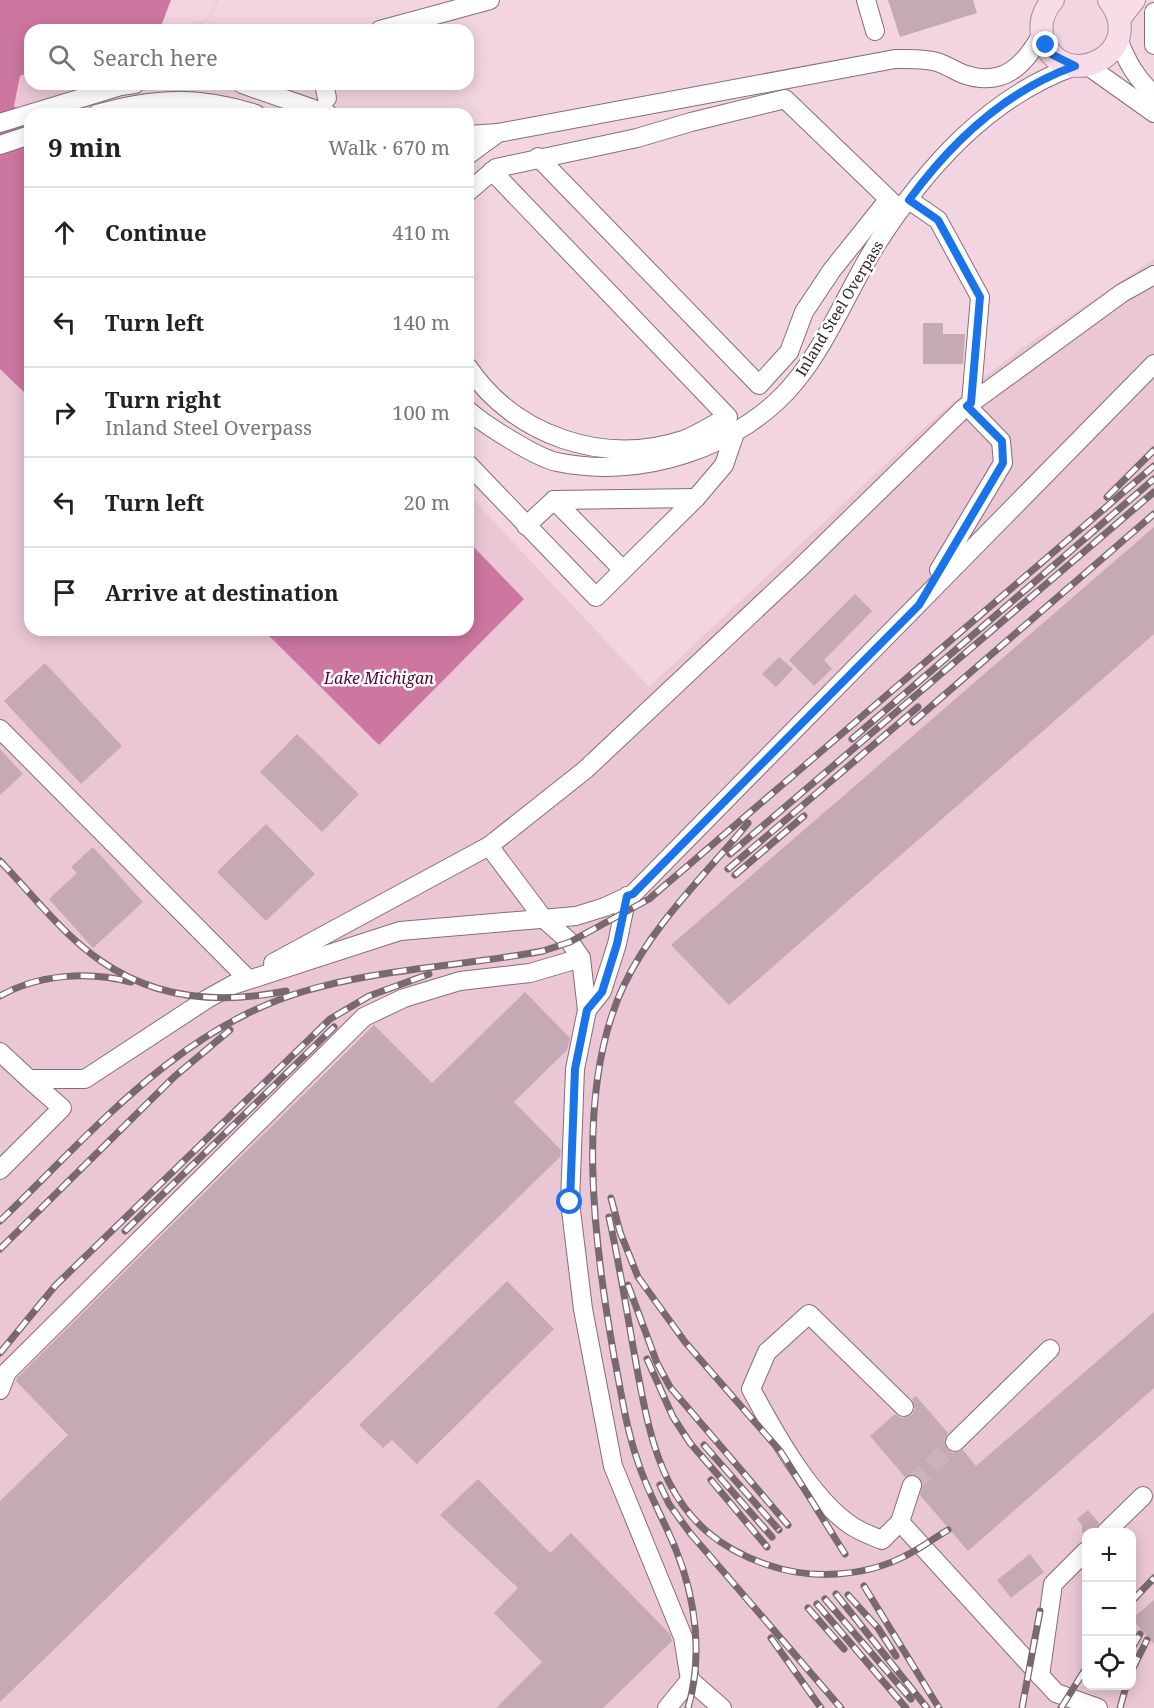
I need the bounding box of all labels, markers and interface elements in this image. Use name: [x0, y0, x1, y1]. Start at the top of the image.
search box: [24, 24, 474, 90]
route end: [1032, 31, 1058, 57]
icon: search: [45, 41, 78, 74]
text: Search here: [93, 42, 218, 72]
text: 9 min: [48, 129, 122, 165]
text: Walk · 670 m: [328, 134, 450, 161]
icon: ahead: [48, 216, 81, 249]
text: Continue: [105, 217, 207, 247]
text: 410 m: [392, 219, 450, 246]
street label: Inland Steel Overpass: [790, 236, 888, 380]
icon: left: [48, 306, 81, 339]
text: Turn left: [105, 307, 204, 337]
text: 140 m: [392, 309, 450, 336]
text: Turn right: [105, 384, 221, 414]
icon: right: [48, 396, 81, 429]
text: 100 m: [392, 399, 450, 426]
text: Inland Steel Overpass: [105, 414, 312, 441]
icon: left: [48, 486, 81, 519]
text: Turn left: [105, 487, 204, 517]
text: 20 m: [404, 489, 450, 516]
icon: arrive: [48, 576, 81, 609]
text: Arrive at destination: [105, 577, 339, 607]
water label: Lake Michigan: [323, 667, 434, 689]
route start: [556, 1188, 582, 1214]
map controls: [1082, 1528, 1136, 1690]
button: +: [1082, 1528, 1136, 1582]
button: −: [1082, 1582, 1136, 1636]
button: locate: [1082, 1636, 1136, 1690]

